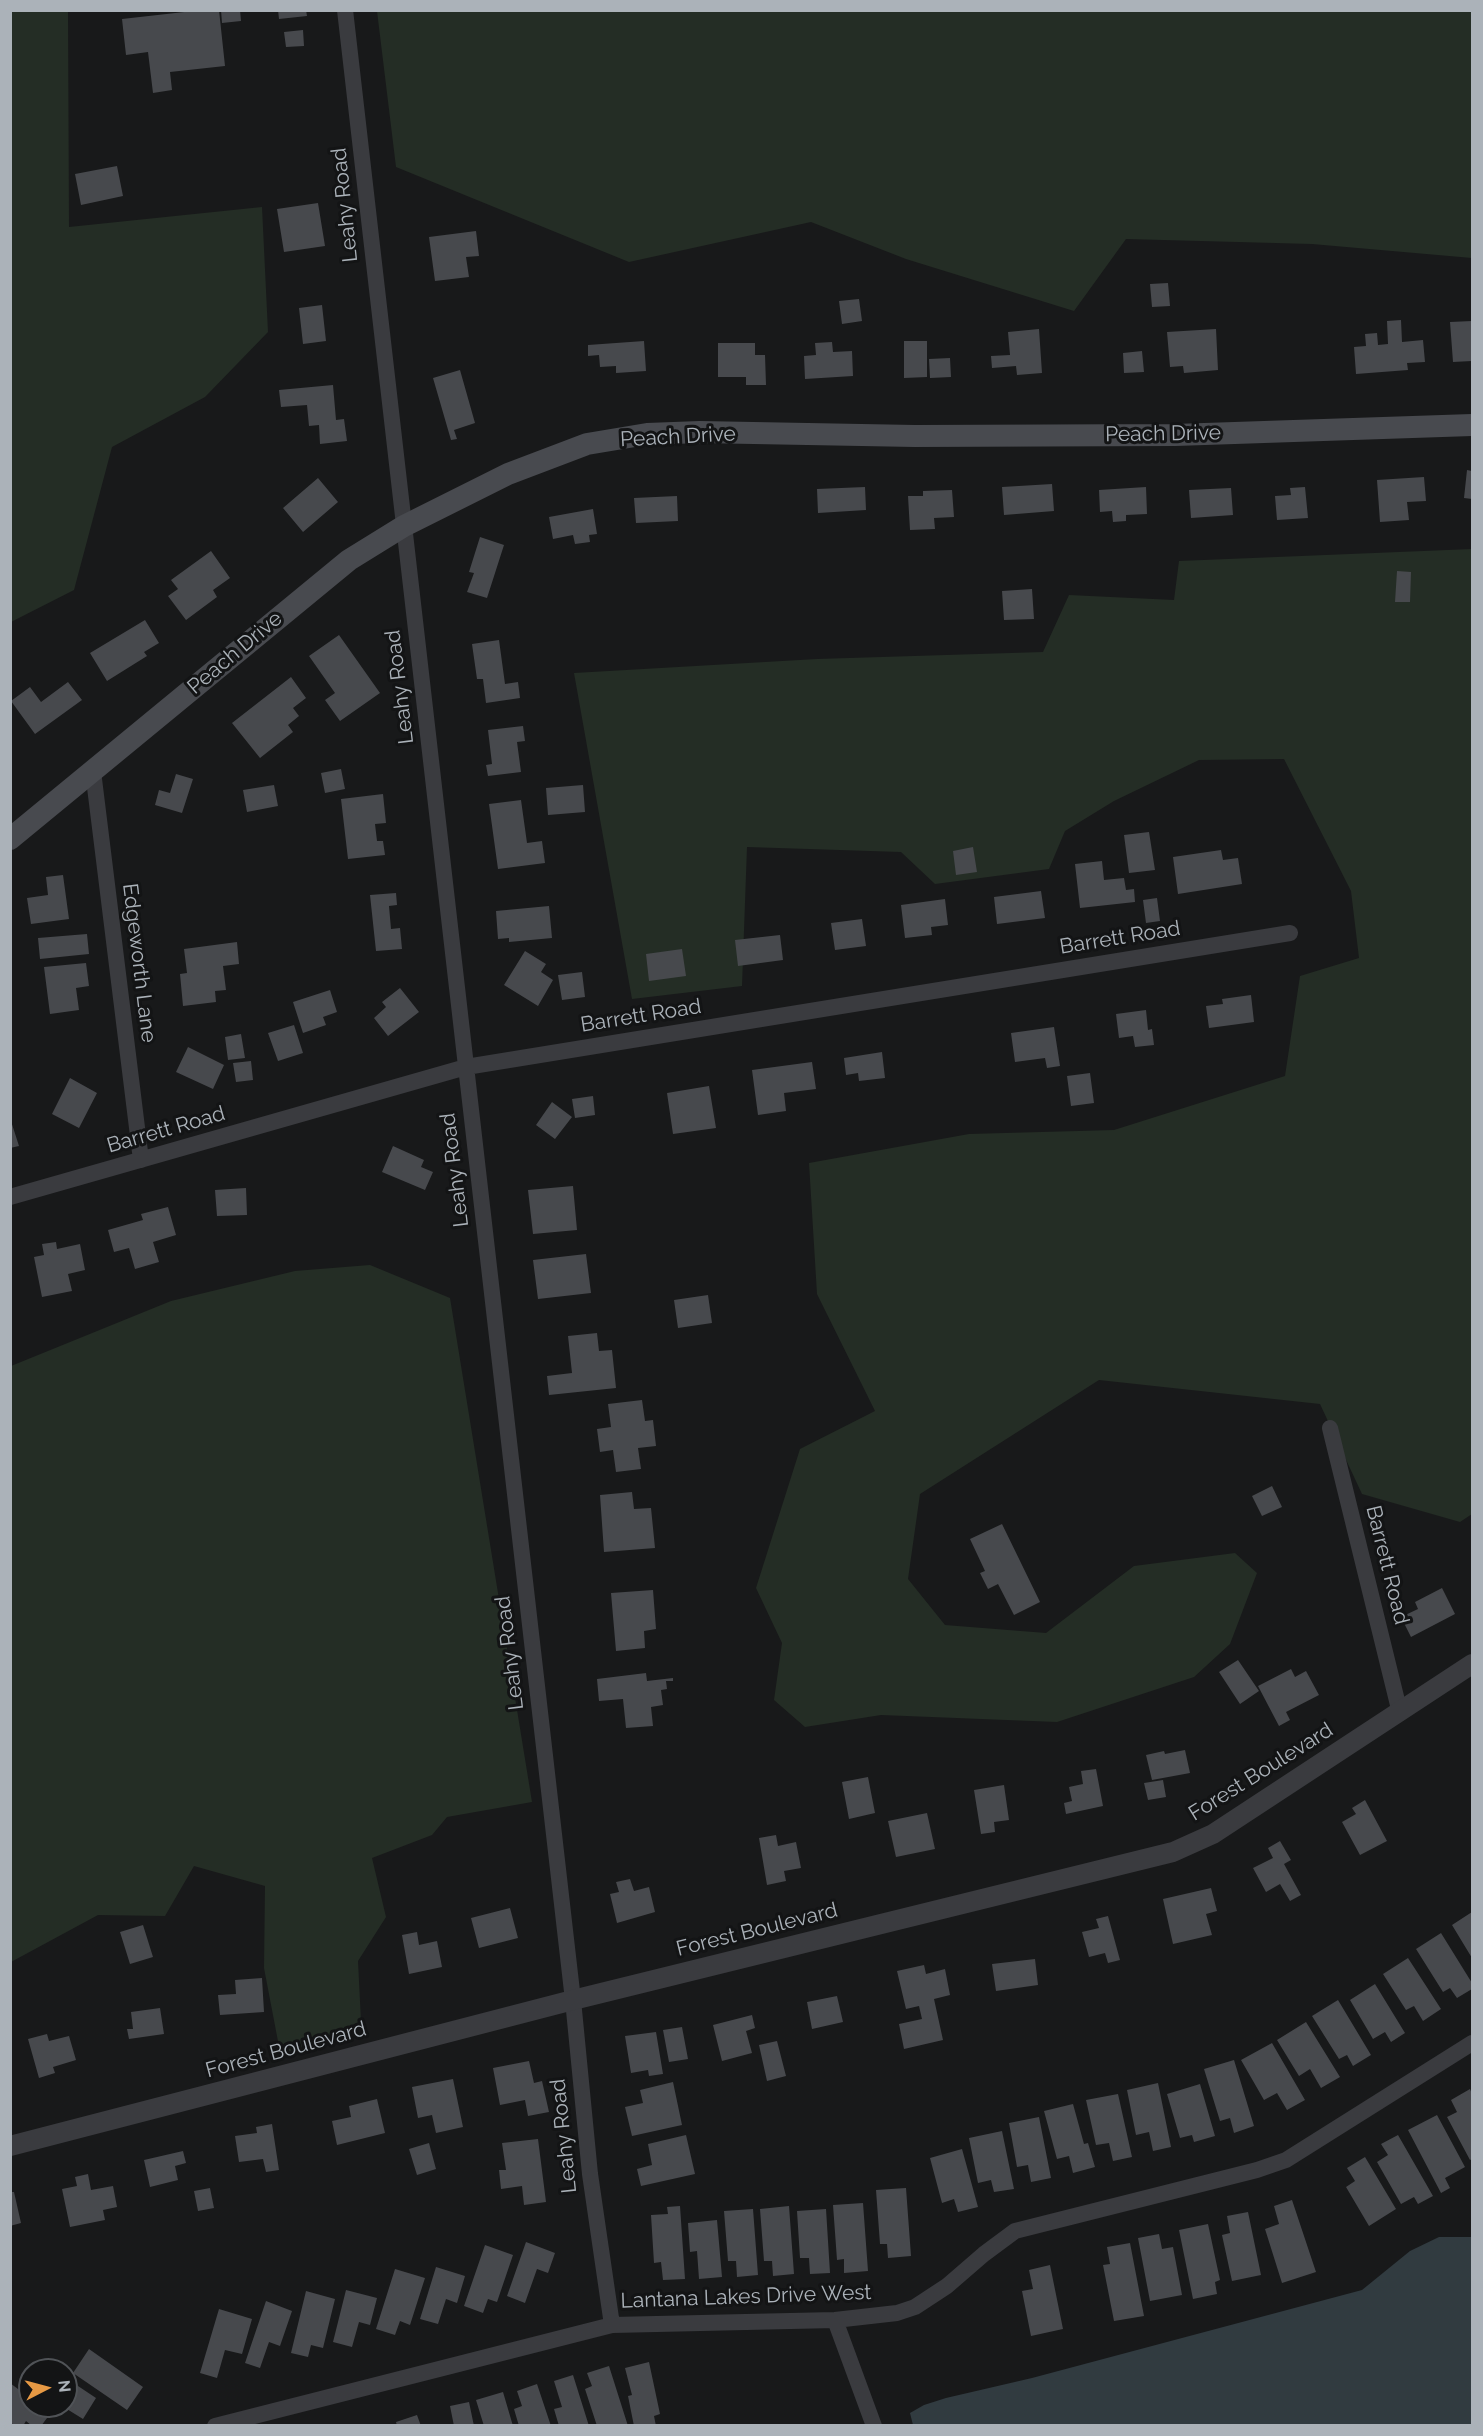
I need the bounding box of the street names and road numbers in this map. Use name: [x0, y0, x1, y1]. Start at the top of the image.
street label: Leahy Road: [326, 147, 364, 263]
street label: Peach Drive: [1105, 420, 1221, 448]
street label: Peach Drive: [619, 421, 737, 453]
street label: Peach Drive: [183, 606, 287, 700]
street label: Leahy Road: [380, 628, 420, 746]
street label: Edgeworth Lane: [117, 882, 161, 1044]
street label: Barrett Road: [1058, 916, 1182, 960]
street label: Barrett Road: [579, 994, 703, 1038]
street label: Barrett Road: [104, 1101, 228, 1159]
street label: Leahy Road: [435, 1111, 475, 1229]
street label: Barrett Road: [1360, 1503, 1414, 1627]
street label: Leahy Road: [490, 1594, 530, 1712]
street label: Forest Boulevard: [1184, 1718, 1338, 1826]
street label: Forest Boulevard: [674, 1898, 840, 1962]
street label: Forest Boulevard: [203, 2016, 369, 2084]
street label: Leahy Road: [545, 2078, 583, 2194]
street label: Lantana Lakes Drive West: [620, 2280, 872, 2314]

